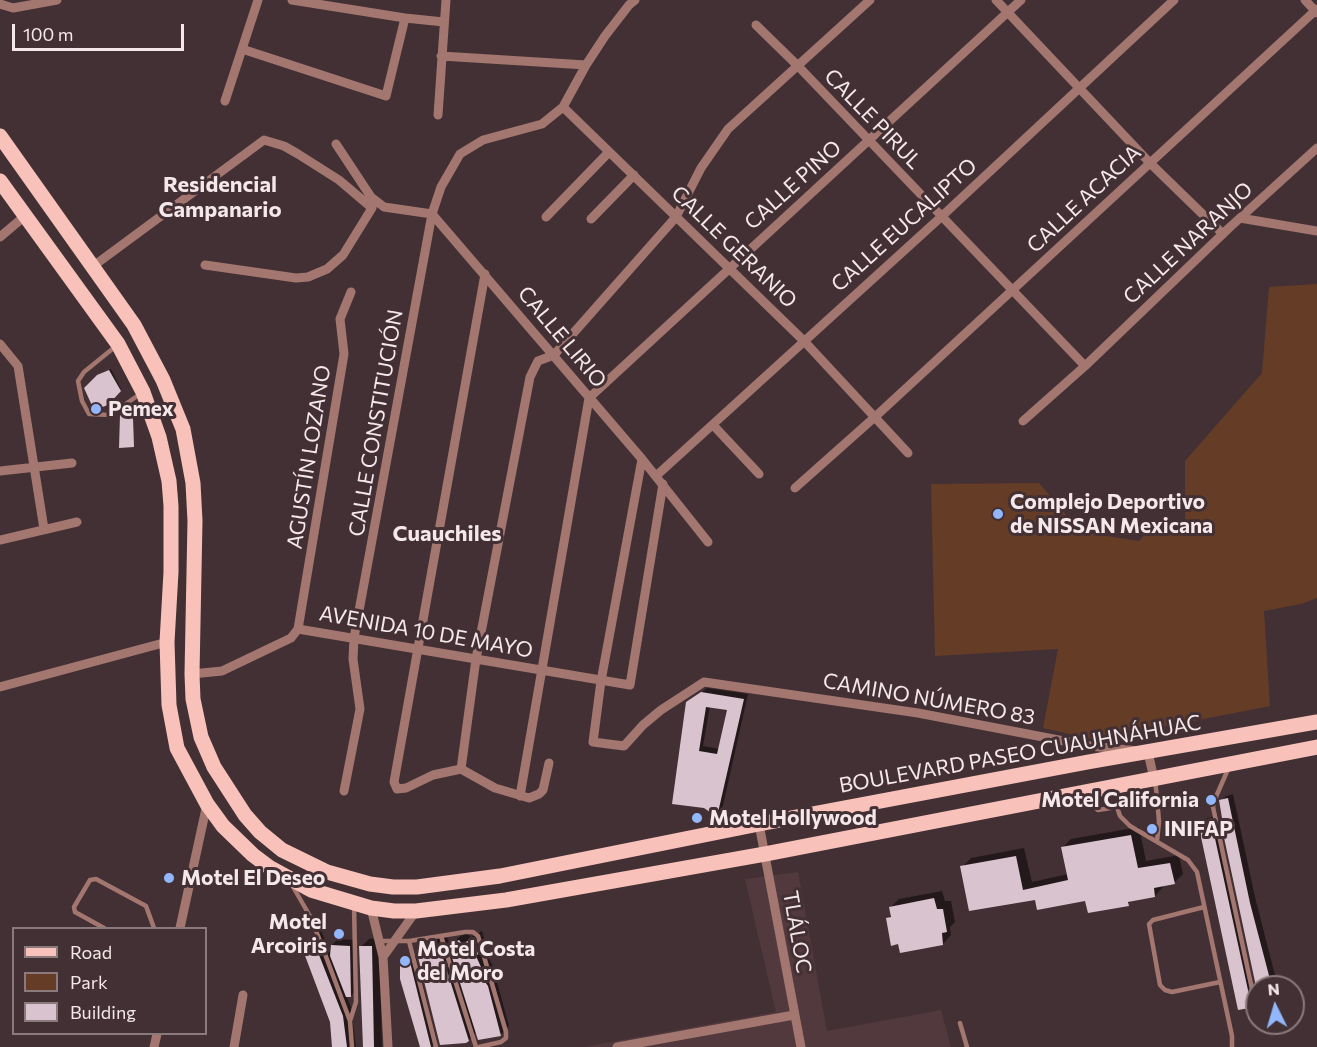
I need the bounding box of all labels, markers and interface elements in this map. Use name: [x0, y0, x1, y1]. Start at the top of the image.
scale bar: [15, 12, 188, 50]
text: 100 m: [23, 23, 73, 45]
street label: CALLE PIRUL: [819, 64, 927, 174]
street label: CALLE PINO: [739, 135, 847, 235]
street label: CALLE ACACIA: [1022, 140, 1146, 258]
street label: CALLE EUCALIPTO: [826, 153, 982, 297]
district label: Residencial Campanario: [158, 172, 282, 224]
street label: CALLE NARANJO: [1118, 177, 1258, 309]
street label: CALLE GERANIO: [666, 181, 802, 313]
street label: CALLE LIRIO: [512, 281, 612, 393]
street label: CALLE CONSTITUCIÓN: [344, 307, 408, 539]
street label: AGUSTÍN LOZANO: [282, 363, 336, 551]
place label: Pemex: [108, 396, 174, 422]
marker: Pemex: [89, 402, 103, 416]
place label: Complejo Deportivo de NISSAN Mexicana: [1010, 489, 1213, 539]
marker: Complejo Deportivo de NISSAN Mexicana: [991, 507, 1005, 521]
district label: Cuauchiles: [392, 521, 502, 547]
street label: AVENIDA 10 DE MAYO: [317, 601, 535, 663]
street label: CAMINO NÚMERO 83: [821, 668, 1037, 730]
street label: BOULEVARD PASEO CUAUHNÁHUAC: [837, 710, 1203, 798]
place label: Motel California: [1041, 787, 1199, 813]
marker: Motel California: [1204, 793, 1218, 807]
place label: Motel Hollywood: [709, 805, 877, 831]
marker: Motel Hollywood: [690, 811, 704, 825]
place label: INIFAP: [1164, 816, 1233, 842]
marker: INIFAP: [1145, 822, 1159, 836]
place label: Motel El Deseo: [181, 865, 325, 891]
marker: Motel El Deseo: [162, 871, 176, 885]
street label: TLÁLOC: [777, 889, 817, 975]
place label: Motel Arcoiris: [251, 909, 327, 959]
legend: [12, 927, 207, 1035]
marker: Motel Arcoiris: [332, 927, 346, 941]
place label: Motel Costa del Moro: [417, 936, 535, 986]
text: Road: [70, 941, 112, 963]
marker: Motel Costa del Moro: [398, 954, 412, 968]
text: Park: [70, 971, 108, 993]
north arrow: [1245, 975, 1305, 1035]
text: N: [1267, 979, 1280, 999]
text: Building: [70, 1001, 136, 1023]

